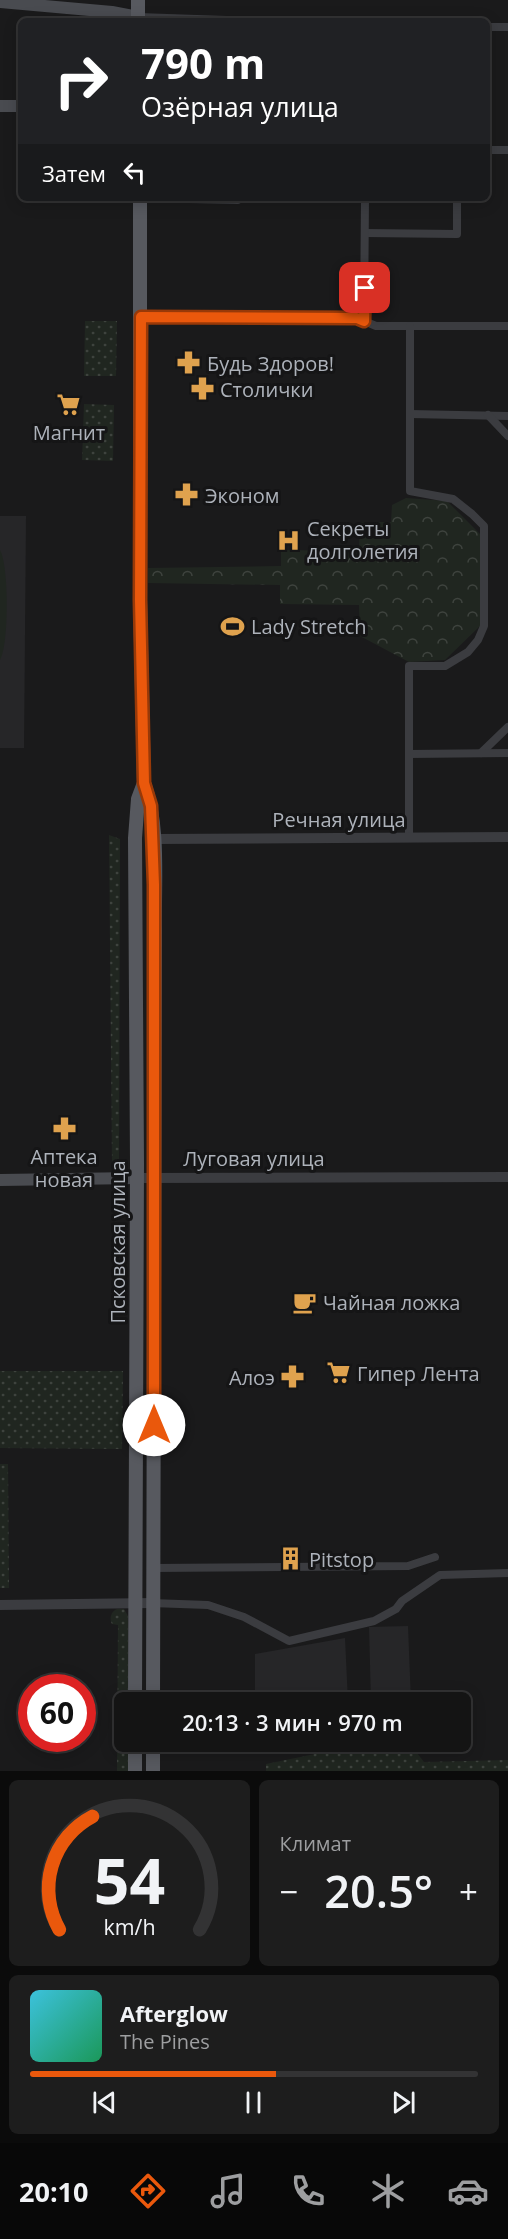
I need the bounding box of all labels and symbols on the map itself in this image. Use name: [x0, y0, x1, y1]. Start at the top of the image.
pin: [339, 262, 390, 313]
pharmacy icon: Будь Здоров!: [176, 350, 202, 376]
place label: Будь Здоров!: [207, 350, 334, 377]
pharmacy icon: Столички: [189, 376, 215, 402]
place label: Столички: [220, 376, 313, 403]
supermarket icon: Магнит: [56, 392, 82, 418]
place label: Магнит: [33, 419, 105, 446]
pharmacy icon: Эконом: [174, 482, 200, 508]
place label: Эконом: [205, 482, 279, 509]
place label: Секреты долголетия: [307, 515, 419, 565]
hospital icon: Секреты долголетия: [276, 527, 302, 553]
sports icon: Lady Stretch: [220, 613, 246, 639]
place label: Lady Stretch: [251, 613, 366, 640]
street label: Речная улица: [272, 806, 406, 833]
pharmacy icon: Аптека новая: [51, 1116, 77, 1142]
place label: Аптека новая: [30, 1143, 98, 1193]
street label: Луговая улица: [183, 1145, 325, 1172]
street label: Псковская улица: [104, 1160, 131, 1324]
cafe icon: Чайная ложка: [292, 1289, 318, 1315]
place label: Чайная ложка: [323, 1289, 460, 1316]
supermarket icon: Гипер Лента: [326, 1360, 352, 1386]
place label: Гипер Лента: [357, 1360, 480, 1387]
place label: Алоэ: [229, 1364, 275, 1391]
pharmacy icon: Алоэ: [280, 1364, 306, 1390]
position arrow: [122, 1393, 186, 1457]
building icon: Pitstop: [278, 1546, 304, 1572]
place label: Pitstop: [309, 1546, 374, 1573]
speed limit sign: 60: [18, 1674, 96, 1752]

